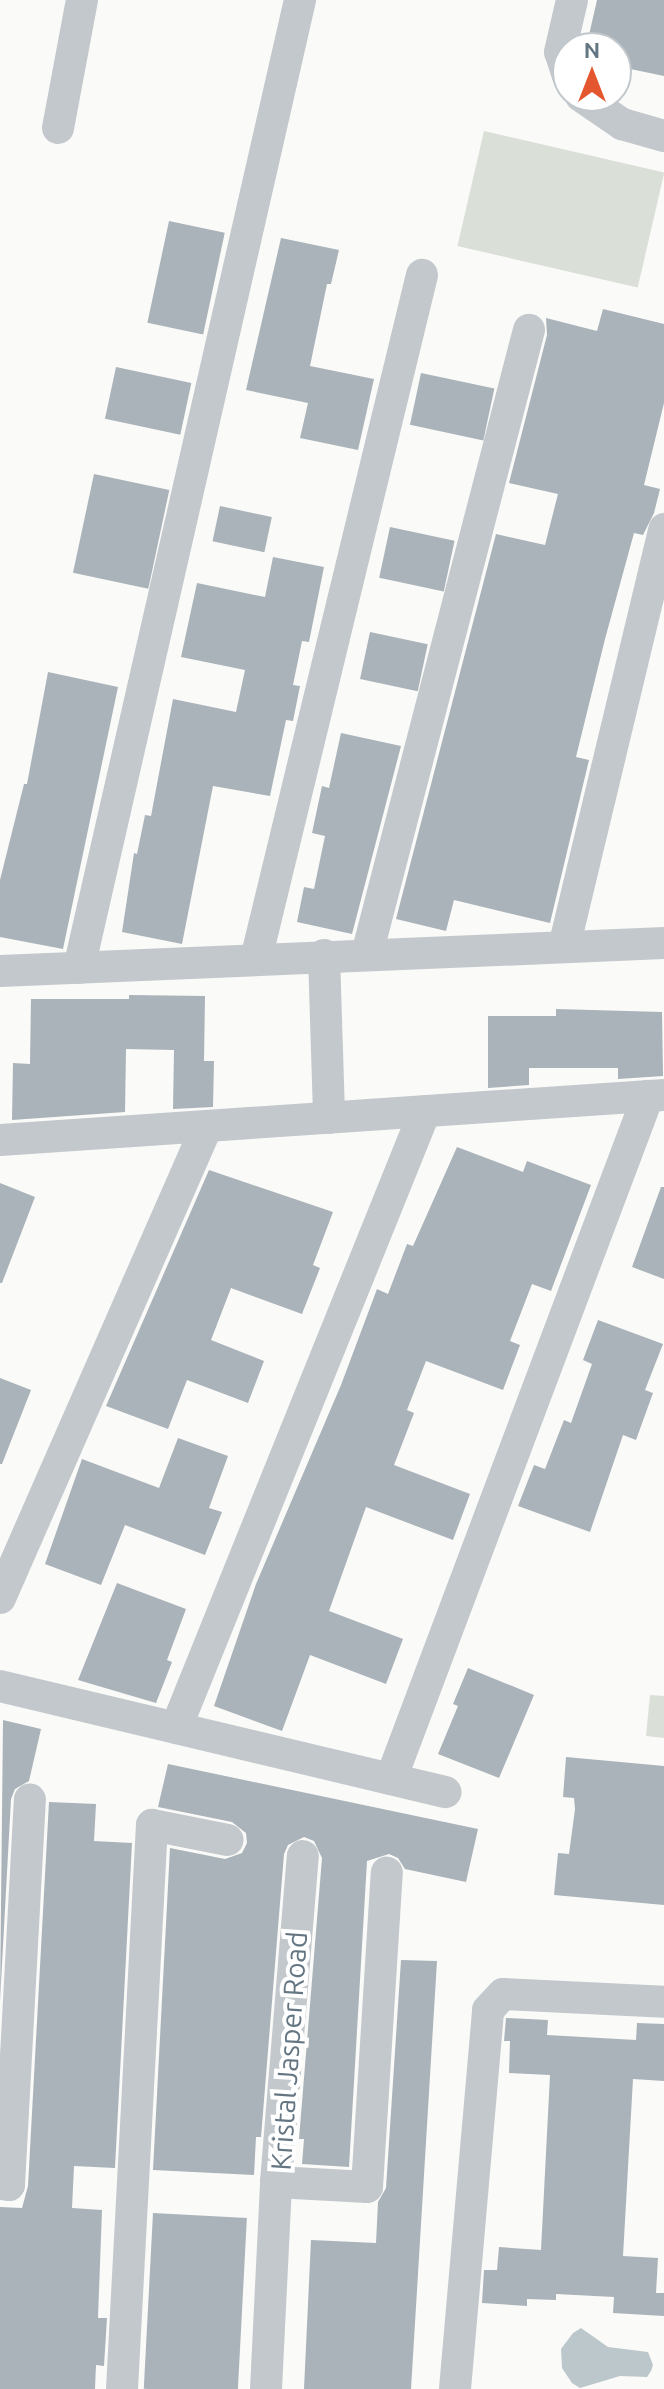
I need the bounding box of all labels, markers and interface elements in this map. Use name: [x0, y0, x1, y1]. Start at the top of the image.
north arrow: [552, 32, 632, 112]
text: N: [584, 37, 600, 62]
street label: Kristal Jasper Road: [264, 1930, 314, 2172]

